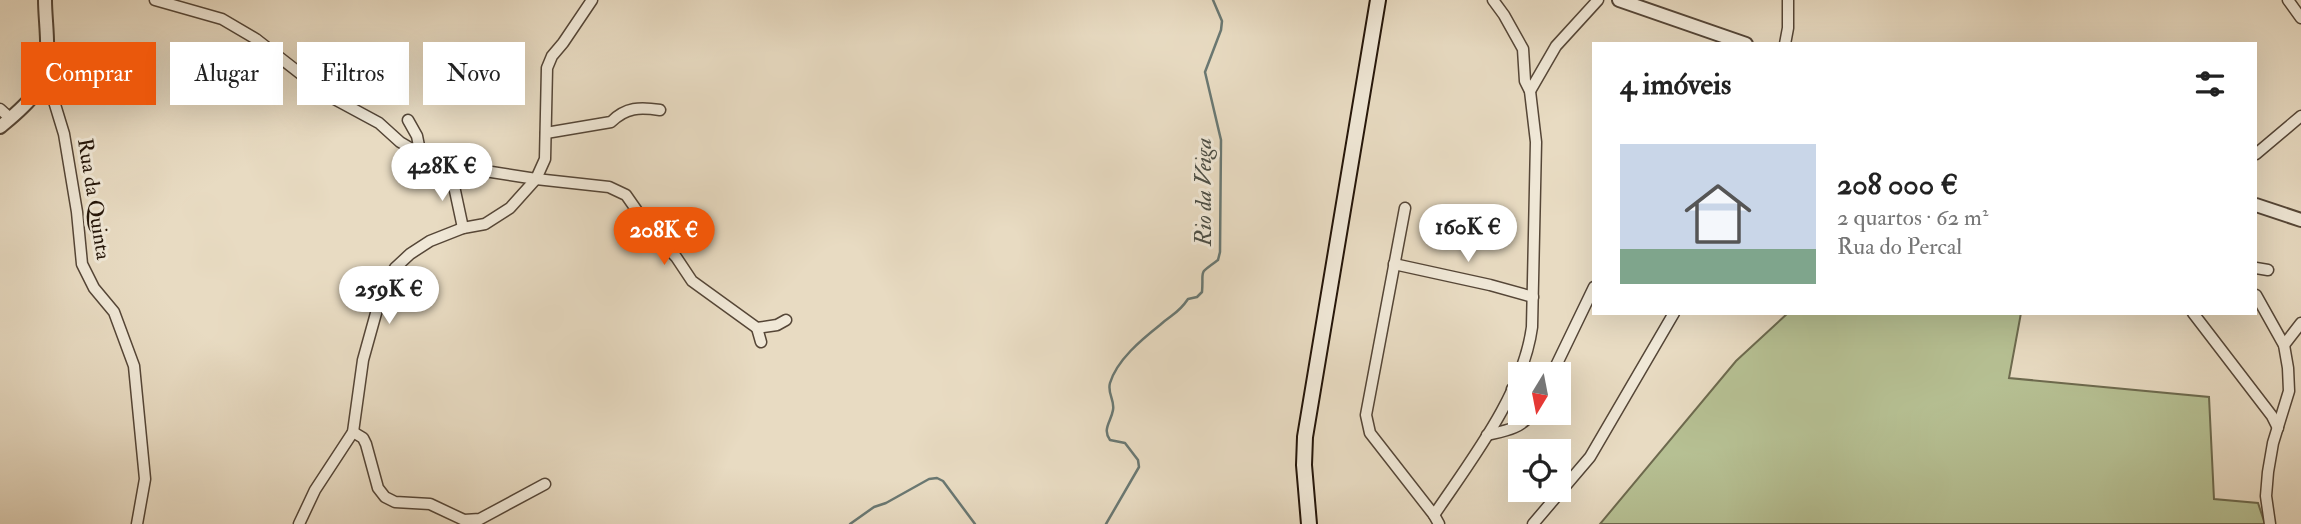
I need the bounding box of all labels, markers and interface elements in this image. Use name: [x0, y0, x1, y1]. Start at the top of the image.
chip: Comprar: [21, 42, 156, 105]
chip: Alugar: [170, 42, 283, 105]
chip: Filtros: [297, 42, 409, 105]
chip: Novo: [423, 42, 525, 105]
icon: filters: [2191, 65, 2229, 103]
text: 4 imóveis: [1620, 66, 1731, 103]
street label: Rua da Quinta: [71, 136, 117, 262]
water label: Rio da Veiga: [1189, 138, 1218, 247]
pin: 428K €: [385, 144, 499, 203]
text: 428K €: [407, 151, 477, 180]
text: 208 000 €: [1837, 166, 1958, 203]
icon: home: [1676, 172, 1760, 256]
text: 2 quartos · 62 m²: [1837, 203, 1988, 232]
pin: 160K €: [1411, 204, 1525, 264]
pin: 208K €: [607, 208, 721, 267]
text: 160K €: [1435, 212, 1501, 241]
text: 208K €: [630, 215, 698, 244]
text: Rua do Percal: [1837, 232, 1962, 261]
pin: 259K €: [332, 266, 446, 326]
text: 259K €: [355, 274, 423, 303]
north arrow: [1508, 362, 1572, 425]
map controls: [1508, 362, 1571, 502]
button: locate: [1508, 439, 1571, 502]

